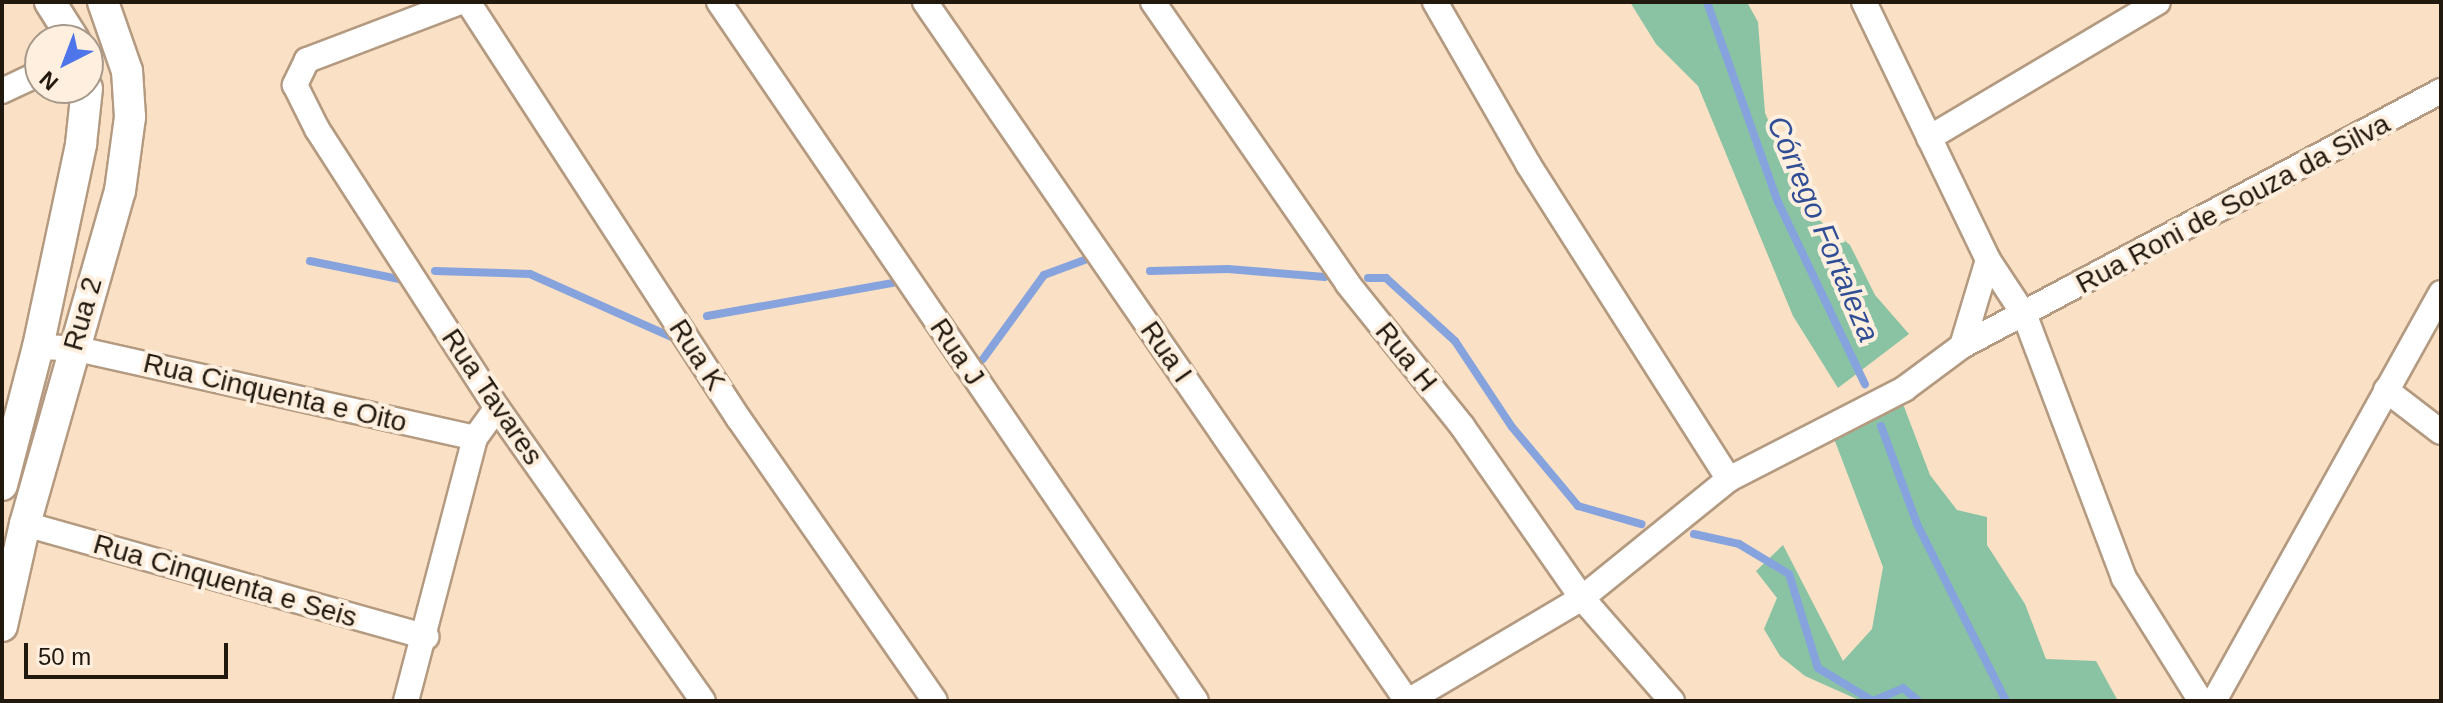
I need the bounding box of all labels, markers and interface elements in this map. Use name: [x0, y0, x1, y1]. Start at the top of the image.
north arrow: [24, 24, 104, 104]
text: N: [35, 66, 63, 95]
street label: Rua Roni de Souza da Silva: [2071, 107, 2395, 301]
water label: Córrego Fortaleza: [1759, 111, 1887, 347]
street label: Rua 2: [57, 273, 109, 355]
street label: Rua J: [923, 312, 991, 392]
street label: Rua K: [662, 313, 732, 397]
street label: Rua I: [1133, 315, 1199, 389]
street label: Rua H: [1368, 316, 1444, 398]
street label: Rua Tavares: [434, 322, 550, 472]
street label: Rua Cinquenta e Oito: [140, 346, 410, 440]
street label: Rua Cinquenta e Seis: [89, 527, 361, 635]
scale bar: [28, 627, 232, 677]
text: 50 m: [38, 643, 91, 670]

